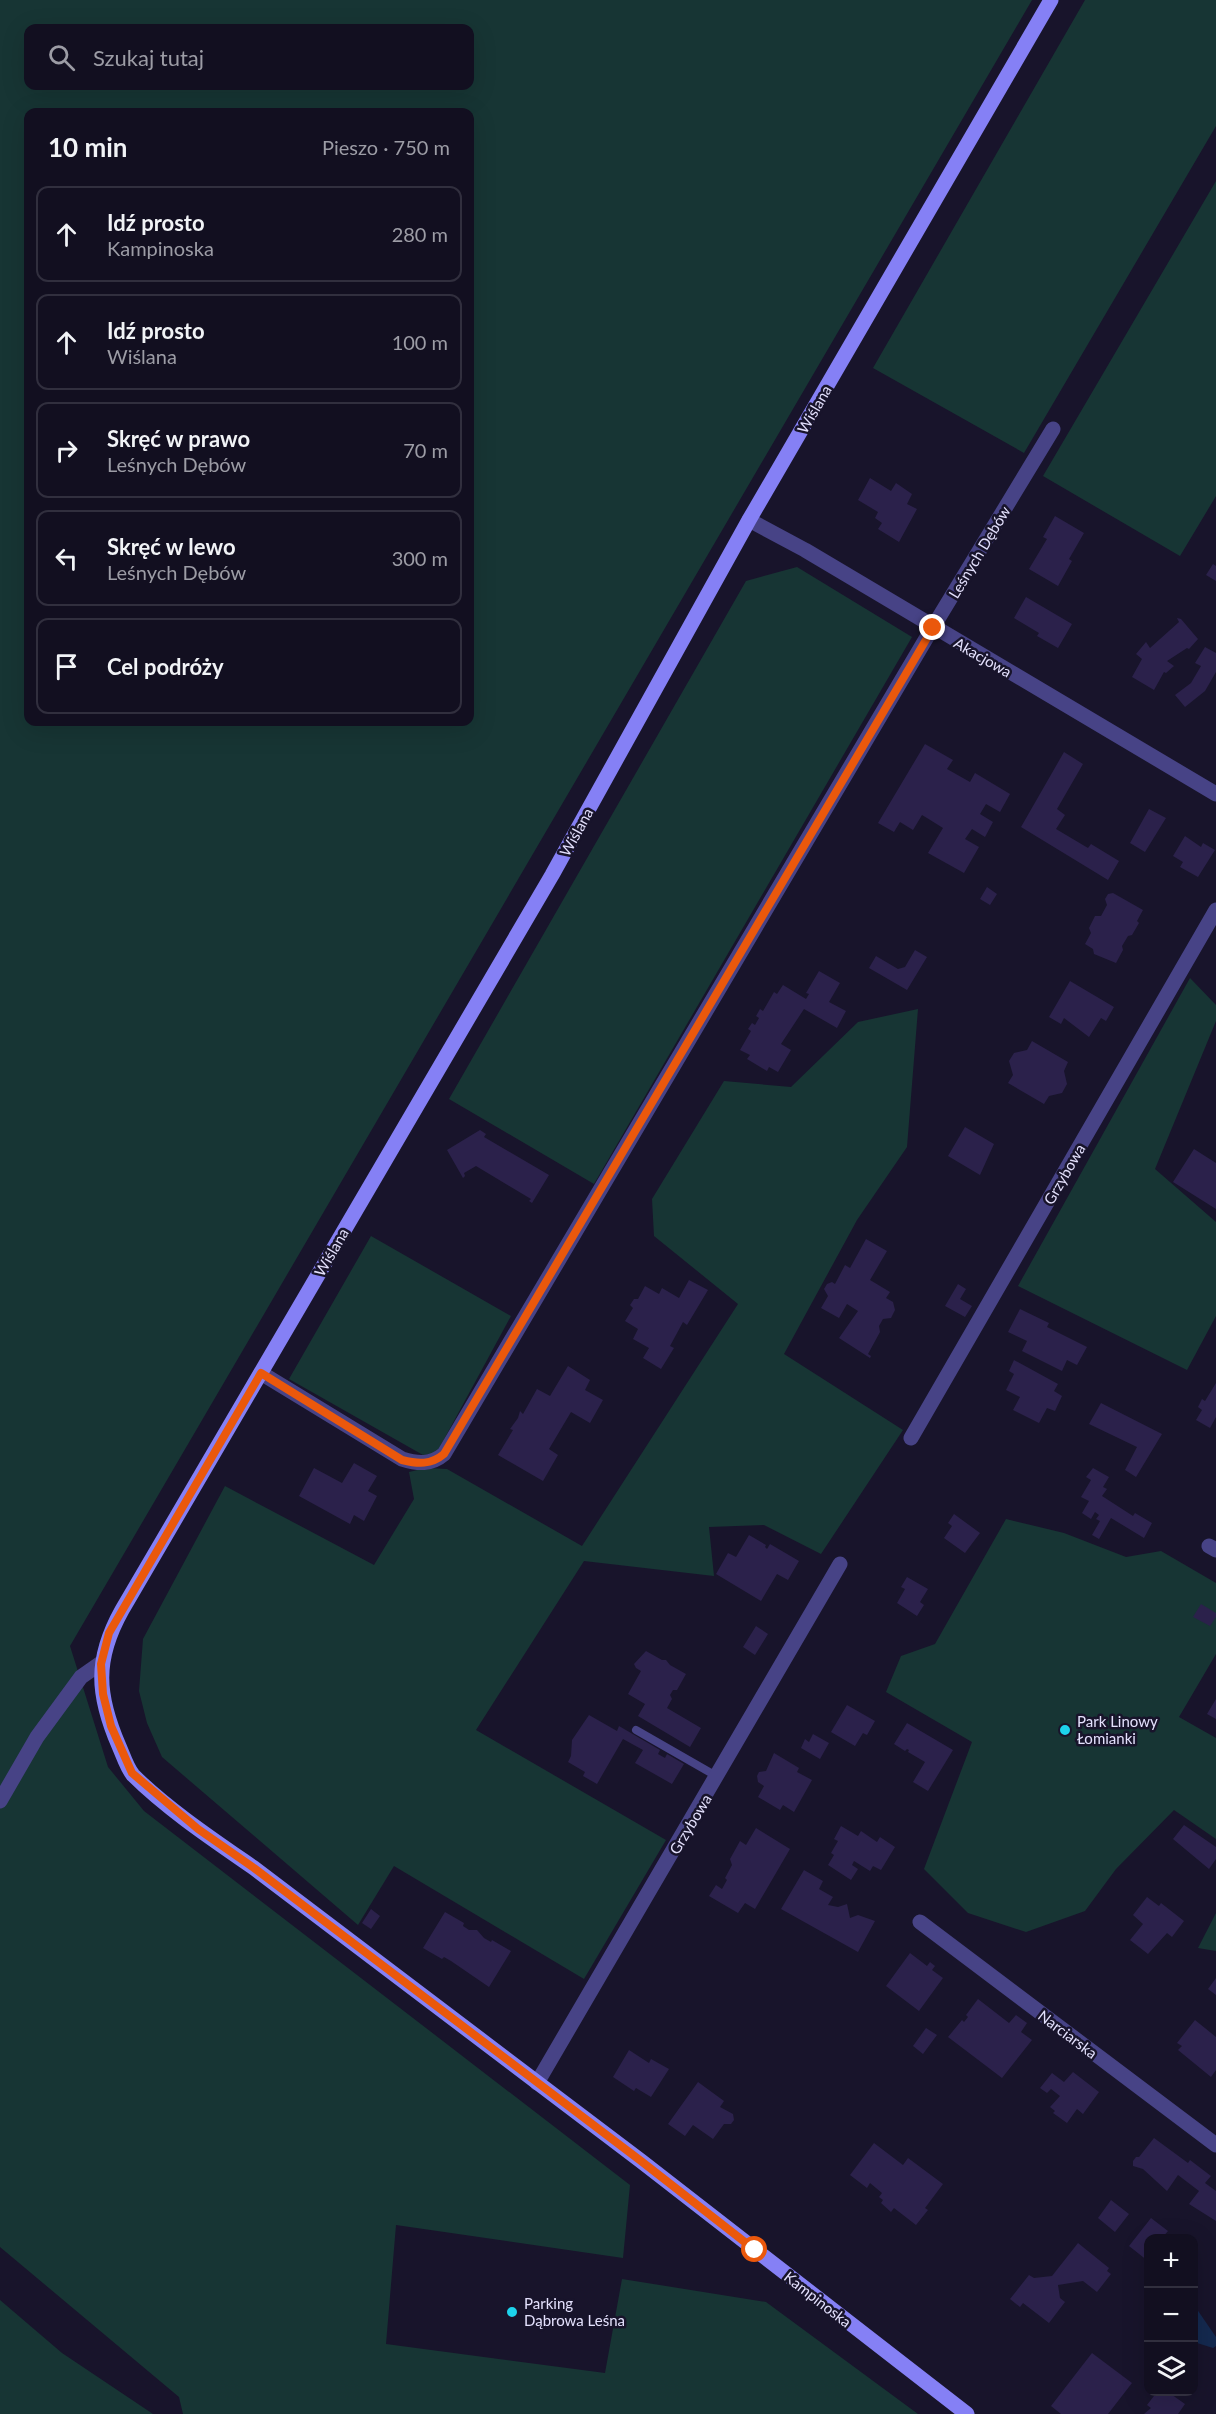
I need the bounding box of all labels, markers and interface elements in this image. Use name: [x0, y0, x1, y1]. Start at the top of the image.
search box: [24, 24, 474, 90]
icon: search: [45, 41, 78, 74]
text: Szukaj tutaj: [93, 44, 204, 71]
text: 10 min: [48, 131, 128, 163]
text: Pieszo · 750 m: [322, 135, 450, 159]
text: Idź prosto: [107, 209, 205, 236]
icon: ahead: [50, 218, 83, 251]
text: 280 m: [392, 222, 448, 246]
text: Kampinoska: [107, 236, 214, 260]
text: Idź prosto: [107, 317, 205, 344]
icon: ahead: [50, 326, 83, 359]
text: 100 m: [392, 330, 448, 354]
text: Wiślana: [107, 344, 177, 368]
street label: Wiślana: [793, 382, 835, 436]
text: Skręć w prawo: [107, 425, 250, 452]
icon: right: [50, 434, 83, 467]
text: 70 m: [403, 438, 448, 462]
text: Leśnych Dębów: [107, 452, 246, 476]
street label: Leśnych Dębów: [944, 502, 1014, 601]
text: Skręć w lewo: [107, 533, 236, 560]
icon: left: [50, 542, 83, 575]
text: 300 m: [392, 546, 448, 570]
text: Leśnych Dębów: [107, 560, 246, 584]
route end: [919, 614, 945, 640]
street label: Akacjowa: [951, 633, 1015, 681]
icon: arrive: [50, 650, 83, 683]
text: Cel podróży: [107, 653, 224, 680]
street label: Wiślana: [555, 805, 597, 859]
street label: Grzybowa: [1040, 1141, 1088, 1207]
street label: Wiślana: [310, 1225, 352, 1279]
place label: Park Linowy Łomianki: [1077, 1712, 1158, 1747]
marker: Park Linowy Łomianki: [1058, 1723, 1072, 1737]
street label: Grzybowa: [665, 1791, 715, 1857]
street label: Narciarska: [1035, 2006, 1101, 2062]
map controls: [1144, 2234, 1198, 2396]
button: +: [1144, 2234, 1198, 2288]
route start: [741, 2236, 767, 2262]
street label: Kampinoska: [781, 2267, 855, 2331]
button: −: [1144, 2288, 1198, 2342]
place label: Parking Dąbrowa Leśna: [524, 2294, 625, 2329]
marker: Parking Dąbrowa Leśna: [505, 2305, 519, 2319]
button: layers: [1144, 2342, 1198, 2396]

